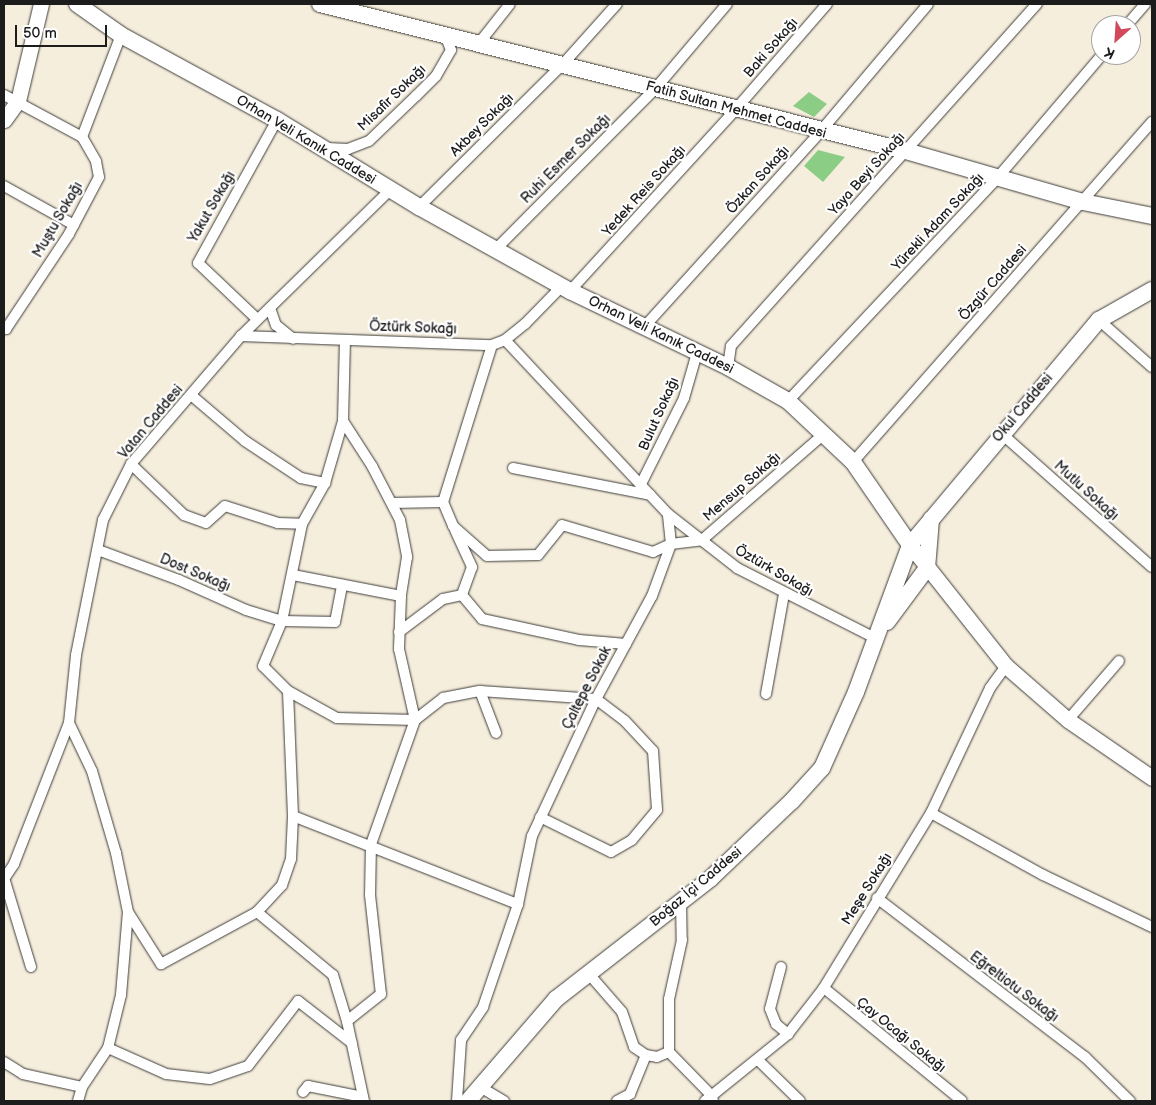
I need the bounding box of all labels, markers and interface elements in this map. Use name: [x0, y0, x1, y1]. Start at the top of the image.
scale bar: [18, 15, 110, 47]
street label: Baki Sokağı: [740, 15, 802, 81]
north arrow: [1091, 15, 1141, 65]
text: 50 m: [23, 24, 57, 43]
text: K: [1102, 43, 1118, 63]
street label: Misafir Sokağı: [354, 61, 430, 135]
street label: Fatih Sultan Mehmet Caddesi: [644, 78, 828, 142]
street label: Akbey Sokağı: [446, 89, 518, 161]
street label: Orhan Veli Kanık Caddesi: [233, 92, 379, 188]
street label: Ruhi Esmer Sokağı: [518, 111, 614, 207]
street label: Yaya Beyi Sokağı: [825, 129, 909, 219]
street label: Yedek Reis Sokağı: [599, 142, 689, 240]
street label: Özkan Sokağı: [723, 142, 793, 218]
street label: Yakut Sokağı: [185, 168, 239, 246]
street label: Yürekli Adam Sokağı: [888, 170, 988, 274]
street label: Muştu Sokağı: [29, 179, 87, 261]
street label: Özgür Caddesi: [956, 242, 1030, 324]
street label: Orhan Veli Kanık Caddesi: [585, 292, 737, 378]
street label: Öztürk Sokağı: [369, 318, 457, 338]
street label: Okul Caddesi: [989, 370, 1057, 446]
street label: Bulut Sokağı: [635, 375, 683, 453]
street label: Vatan Caddesi: [115, 382, 187, 462]
street label: Mensup Sokağı: [700, 449, 784, 525]
street label: Mutlu Sokağı: [1050, 458, 1122, 524]
street label: Öztürk Sokağı: [732, 542, 816, 600]
street label: Dost Sokağı: [157, 551, 233, 595]
street label: Çaltepe Sokak: [559, 644, 615, 732]
street label: Boğaz İçi Caddesi: [647, 844, 745, 930]
street label: Meşe Sokağı: [838, 850, 896, 928]
street label: Eğreltiotu Sokağı: [966, 948, 1062, 1026]
street label: Çay Ocağı Sokağı: [852, 993, 950, 1077]

